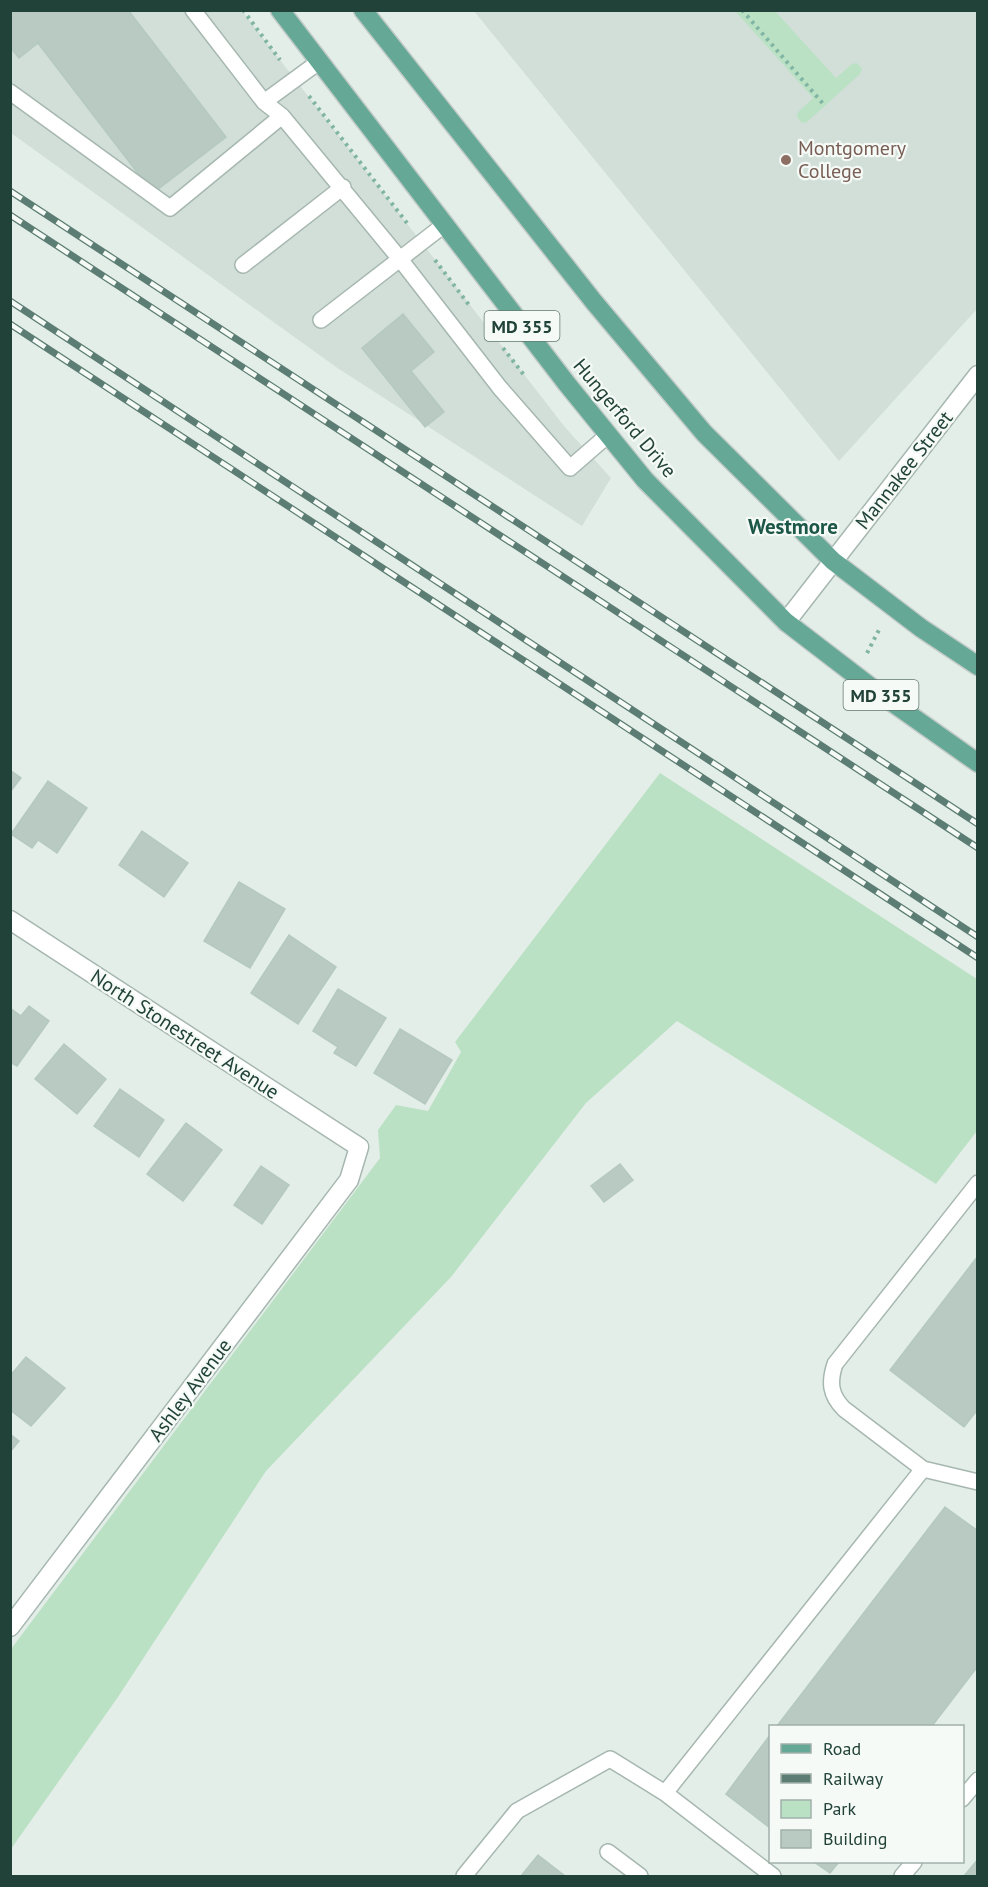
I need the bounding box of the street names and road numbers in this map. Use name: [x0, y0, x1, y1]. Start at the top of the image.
road number: MD 355: [484, 311, 560, 341]
street label: Hungerford Drive: [568, 353, 682, 483]
street label: Mannakee Street: [850, 405, 959, 535]
road number: MD 355: [844, 680, 918, 710]
street label: North Stonestreet Avenue: [86, 963, 284, 1105]
street label: Ashley Avenue: [143, 1333, 237, 1447]

